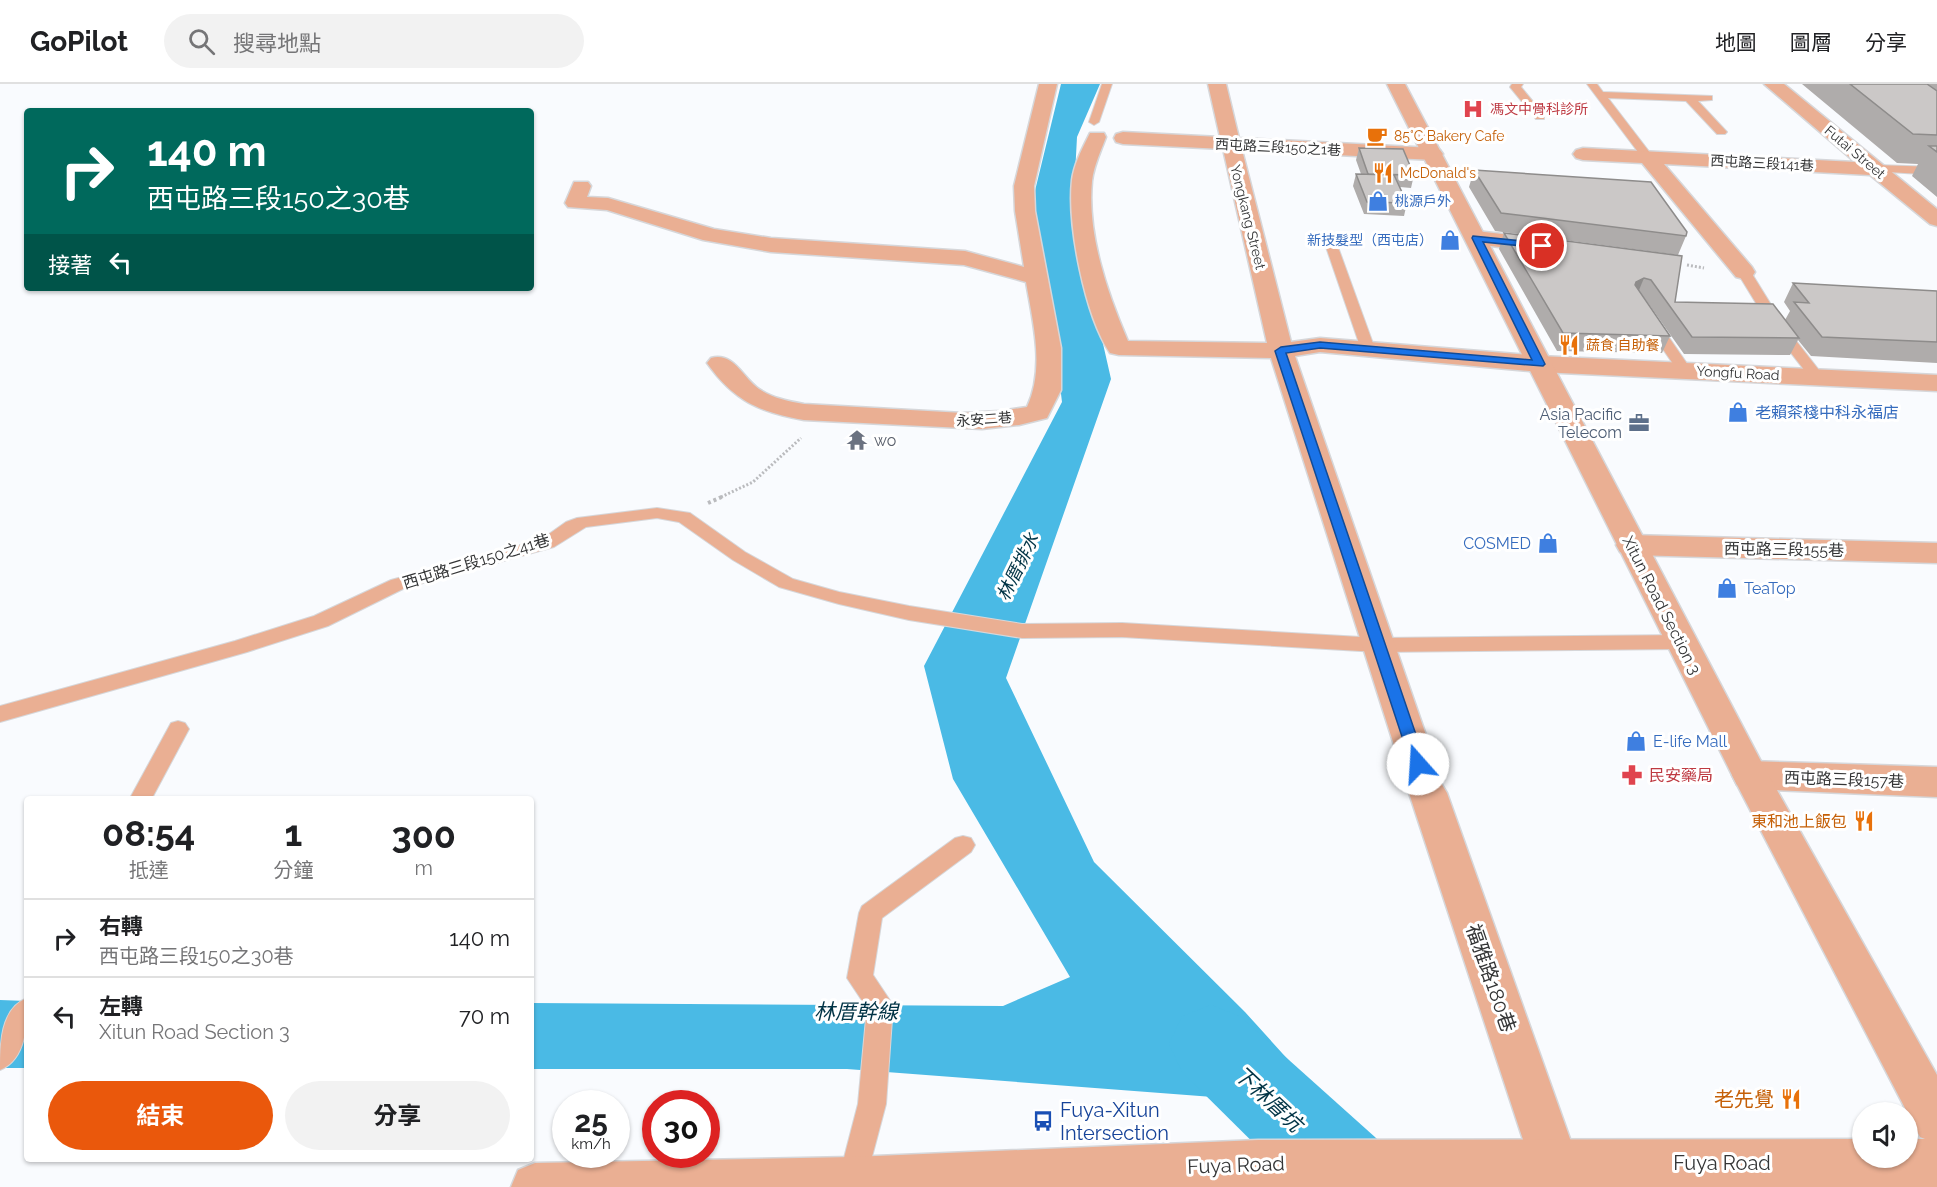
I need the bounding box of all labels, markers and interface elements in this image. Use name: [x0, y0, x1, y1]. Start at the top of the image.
search box: [164, 14, 584, 68]
text: GoPilot: [30, 25, 128, 58]
icon: search: [185, 25, 218, 58]
text: 搜尋地點: [233, 30, 321, 56]
text: 地圖: [1715, 30, 1757, 55]
text: 圖層: [1790, 30, 1832, 55]
text: 分享: [1865, 30, 1907, 55]
hospital icon: 馮文中骨科診所: [1461, 97, 1485, 121]
place label: 馮文中骨科診所: [1490, 101, 1588, 117]
street label: Futai Street: [1822, 122, 1889, 182]
cafe icon: 85°C Bakery Cafe: [1365, 124, 1389, 148]
text: 140 m: [147, 127, 267, 176]
place label: 85°C Bakery Cafe: [1394, 128, 1505, 144]
icon: right: [48, 132, 126, 210]
street label: 西屯路三段150之1巷: [1215, 136, 1341, 158]
street label: 西屯路三段141巷: [1710, 152, 1814, 174]
restaurant icon: McDonald's: [1371, 161, 1395, 185]
street label: Yongkang Street: [1227, 163, 1269, 271]
place label: McDonald's: [1400, 165, 1476, 181]
text: 西屯路三段150之30巷: [147, 183, 410, 214]
shop icon: 桃源戶外: [1366, 189, 1390, 213]
place label: 桃源戶外: [1395, 193, 1451, 209]
pin: [1516, 220, 1567, 271]
shop icon: 新技髮型（西屯店）: [1438, 228, 1462, 252]
icon: arrive: [1525, 229, 1558, 262]
place label: 新技髮型（西屯店）: [1307, 232, 1433, 248]
icon: left: [104, 246, 137, 279]
text: 接著: [48, 252, 92, 278]
restaurant icon: 蔬食 自助餐: [1557, 333, 1581, 357]
place label: 蔬食 自助餐: [1586, 337, 1660, 353]
street label: Yongfu Road: [1696, 363, 1780, 383]
shop icon: 老賴茶棧中科永福店: [1726, 400, 1750, 424]
place label: 老賴茶棧中科永福店: [1755, 403, 1899, 422]
place label: Asia Pacific Telecom: [1540, 405, 1622, 442]
street label: 永安二巷: [956, 409, 1012, 429]
office icon: Asia Pacific Telecom: [1627, 411, 1651, 435]
temple icon: wo: [845, 428, 869, 452]
place label: wo: [874, 431, 896, 450]
water label: 林厝排水: [992, 529, 1043, 604]
street label: 西屯路三段150之41巷: [400, 530, 552, 593]
shop icon: COSMED: [1536, 531, 1560, 555]
street label: Xitun Road Section 3: [1618, 533, 1705, 678]
place label: COSMED: [1463, 534, 1531, 553]
street label: 西屯路三段155巷: [1724, 539, 1844, 560]
shop icon: TeaTop: [1715, 576, 1739, 600]
place label: TeaTop: [1744, 579, 1796, 598]
shop icon: E-life Mall: [1624, 729, 1648, 753]
position arrow: [1386, 732, 1450, 796]
place label: E-life Mall: [1653, 732, 1728, 751]
pharmacy icon: 民安藥局: [1620, 763, 1644, 787]
place label: 民安藥局: [1649, 766, 1713, 785]
street label: 西屯路三段157巷: [1784, 768, 1904, 791]
restaurant icon: 東和池上飯包: [1852, 809, 1876, 833]
text: 08:54: [102, 812, 195, 854]
text: 1: [285, 812, 302, 854]
place label: 東和池上飯包: [1751, 812, 1847, 831]
text: 300: [392, 814, 456, 856]
text: m: [415, 856, 433, 880]
text: 抵達: [129, 858, 169, 882]
text: 分鐘: [273, 858, 313, 882]
text: 右轉: [99, 913, 143, 939]
street label: 福雅路180巷: [1461, 921, 1521, 1035]
icon: right: [48, 922, 81, 955]
text: 140 m: [449, 925, 510, 951]
text: 西屯路三段150之30巷: [99, 944, 294, 968]
text: 左轉: [99, 993, 143, 1019]
water label: 林厝幹線: [814, 999, 900, 1024]
icon: left: [48, 1000, 81, 1033]
text: 70 m: [459, 1003, 510, 1029]
text: Xitun Road Section 3: [99, 1020, 290, 1044]
water label: 下林厝坑: [1229, 1061, 1310, 1138]
button: 結束: [48, 1081, 273, 1150]
button: 分享: [285, 1081, 510, 1150]
place label: 老先覺: [1714, 1087, 1774, 1111]
restaurant icon: 老先覺: [1779, 1087, 1803, 1111]
speed limit sign: 30: [642, 1090, 720, 1168]
place label: Fuya-Xitun Intersection: [1060, 1098, 1169, 1145]
map controls: [1852, 1102, 1918, 1168]
button: sound: [1852, 1102, 1918, 1168]
text: 25: [574, 1104, 608, 1139]
bus stop icon: Fuya-Xitun Intersection: [1031, 1109, 1055, 1133]
text: km/h: [571, 1135, 611, 1153]
street label: Fuya Road: [1187, 1151, 1285, 1179]
street label: Fuya Road: [1673, 1151, 1771, 1175]

